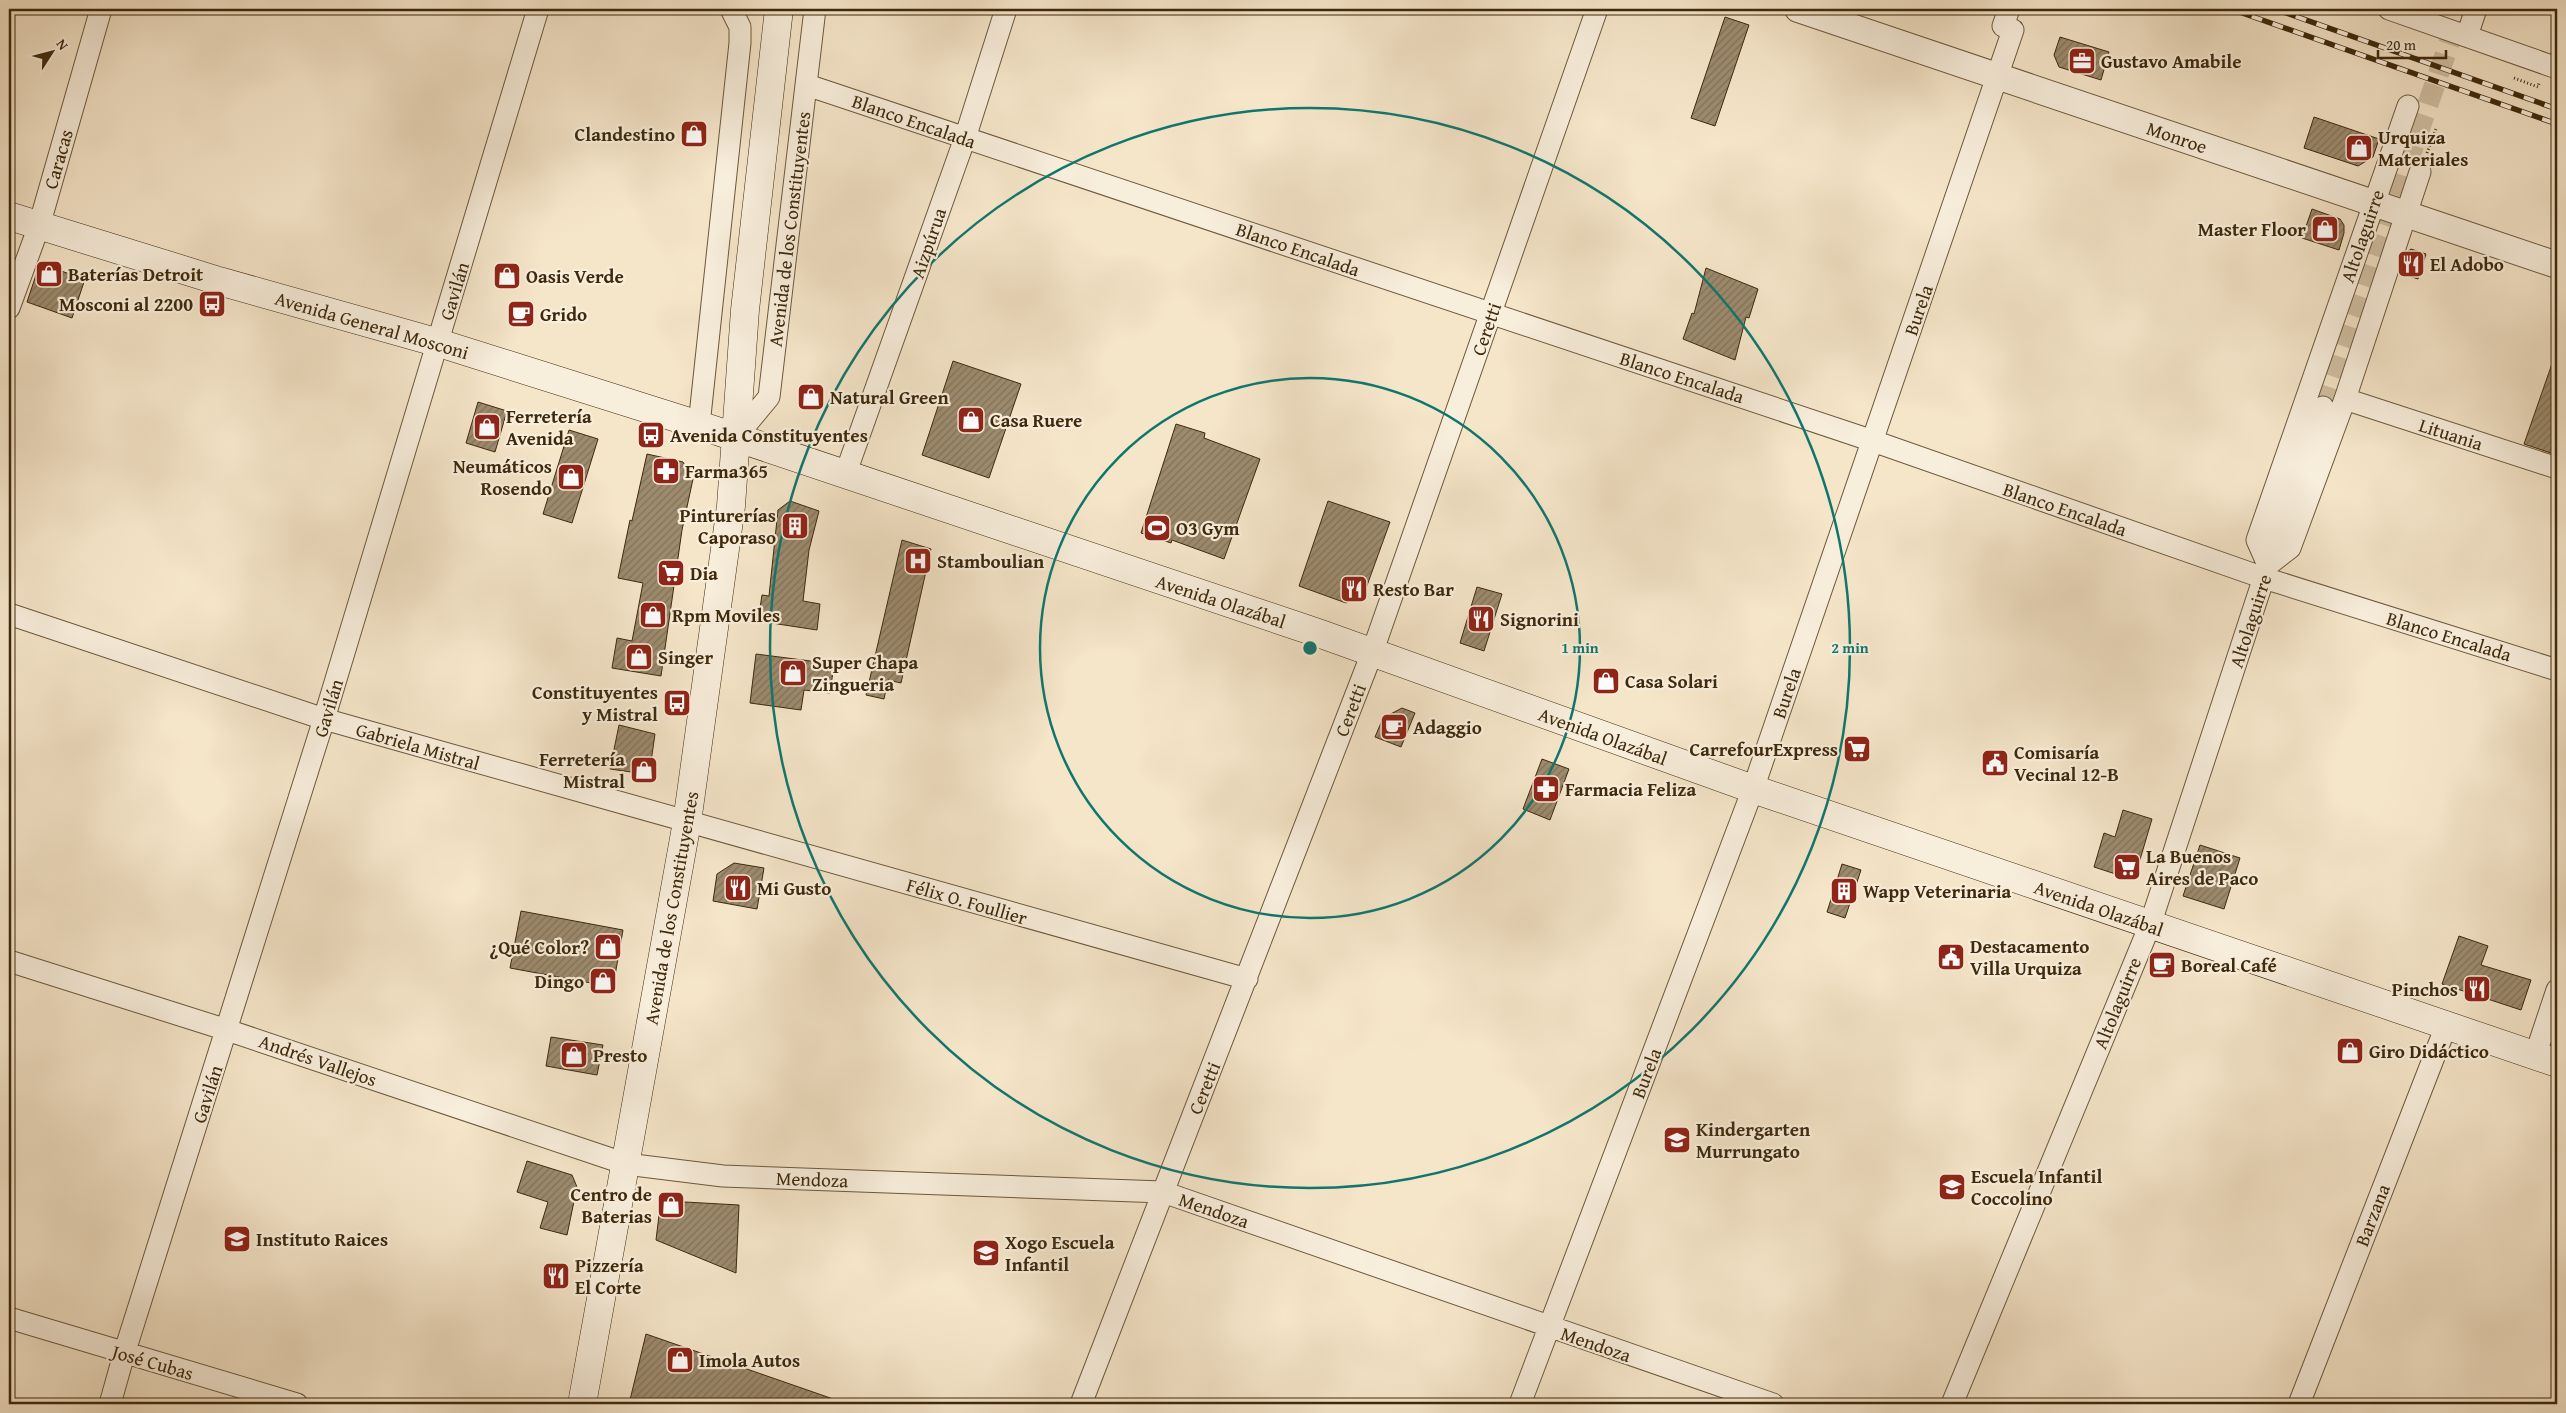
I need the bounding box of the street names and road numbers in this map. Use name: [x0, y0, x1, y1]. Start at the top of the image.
street label: Blanco Encalada: [848, 87, 980, 155]
street label: Avenida de los Constituyentes: [761, 110, 817, 348]
street label: Monroe: [2143, 114, 2211, 160]
street label: Caracas: [36, 126, 80, 192]
street label: Altolaguirre: [2333, 186, 2391, 286]
street label: Aizpúrua: [903, 204, 953, 282]
street label: Blanco Encalada: [1232, 215, 1364, 283]
street label: Gavilán: [432, 258, 476, 324]
street label: Burela: [1896, 281, 1940, 339]
street label: Avenida General Mosconi: [272, 284, 472, 366]
street label: Ceretti: [1464, 299, 1508, 359]
street label: Blanco Encalada: [1616, 344, 1748, 410]
street label: Lituania: [2416, 411, 2487, 457]
street label: Blanco Encalada: [1999, 475, 2131, 543]
street label: Avenida Olazábal: [1152, 567, 1290, 635]
street label: Altolaguirre: [2222, 571, 2278, 671]
street label: Blanco Encalada: [2383, 604, 2515, 668]
street label: Burela: [1764, 664, 1808, 722]
street label: Gavilán: [306, 675, 350, 741]
street label: Ceretti: [1327, 680, 1373, 740]
street label: Avenida Olazábal: [1535, 700, 1671, 772]
street label: Gabriela Mistral: [353, 715, 483, 777]
street label: Avenida de los Constituyentes: [637, 789, 705, 1027]
street label: Félix O. Foullier: [903, 870, 1031, 932]
street label: Avenida Olazábal: [2031, 873, 2167, 943]
street label: Altolaguirre: [2086, 953, 2148, 1053]
street label: Andrés Vallejos: [255, 1027, 381, 1093]
street label: Burela: [1624, 1044, 1668, 1102]
street label: Ceretti: [1181, 1058, 1227, 1118]
street label: Gavilán: [184, 1061, 230, 1127]
street label: Mendoza: [775, 1164, 849, 1194]
street label: Barzana: [2347, 1180, 2397, 1250]
street label: Mendoza: [1175, 1185, 1253, 1235]
street label: Mendoza: [1557, 1319, 1635, 1369]
street label: José Cubas: [107, 1337, 197, 1387]

